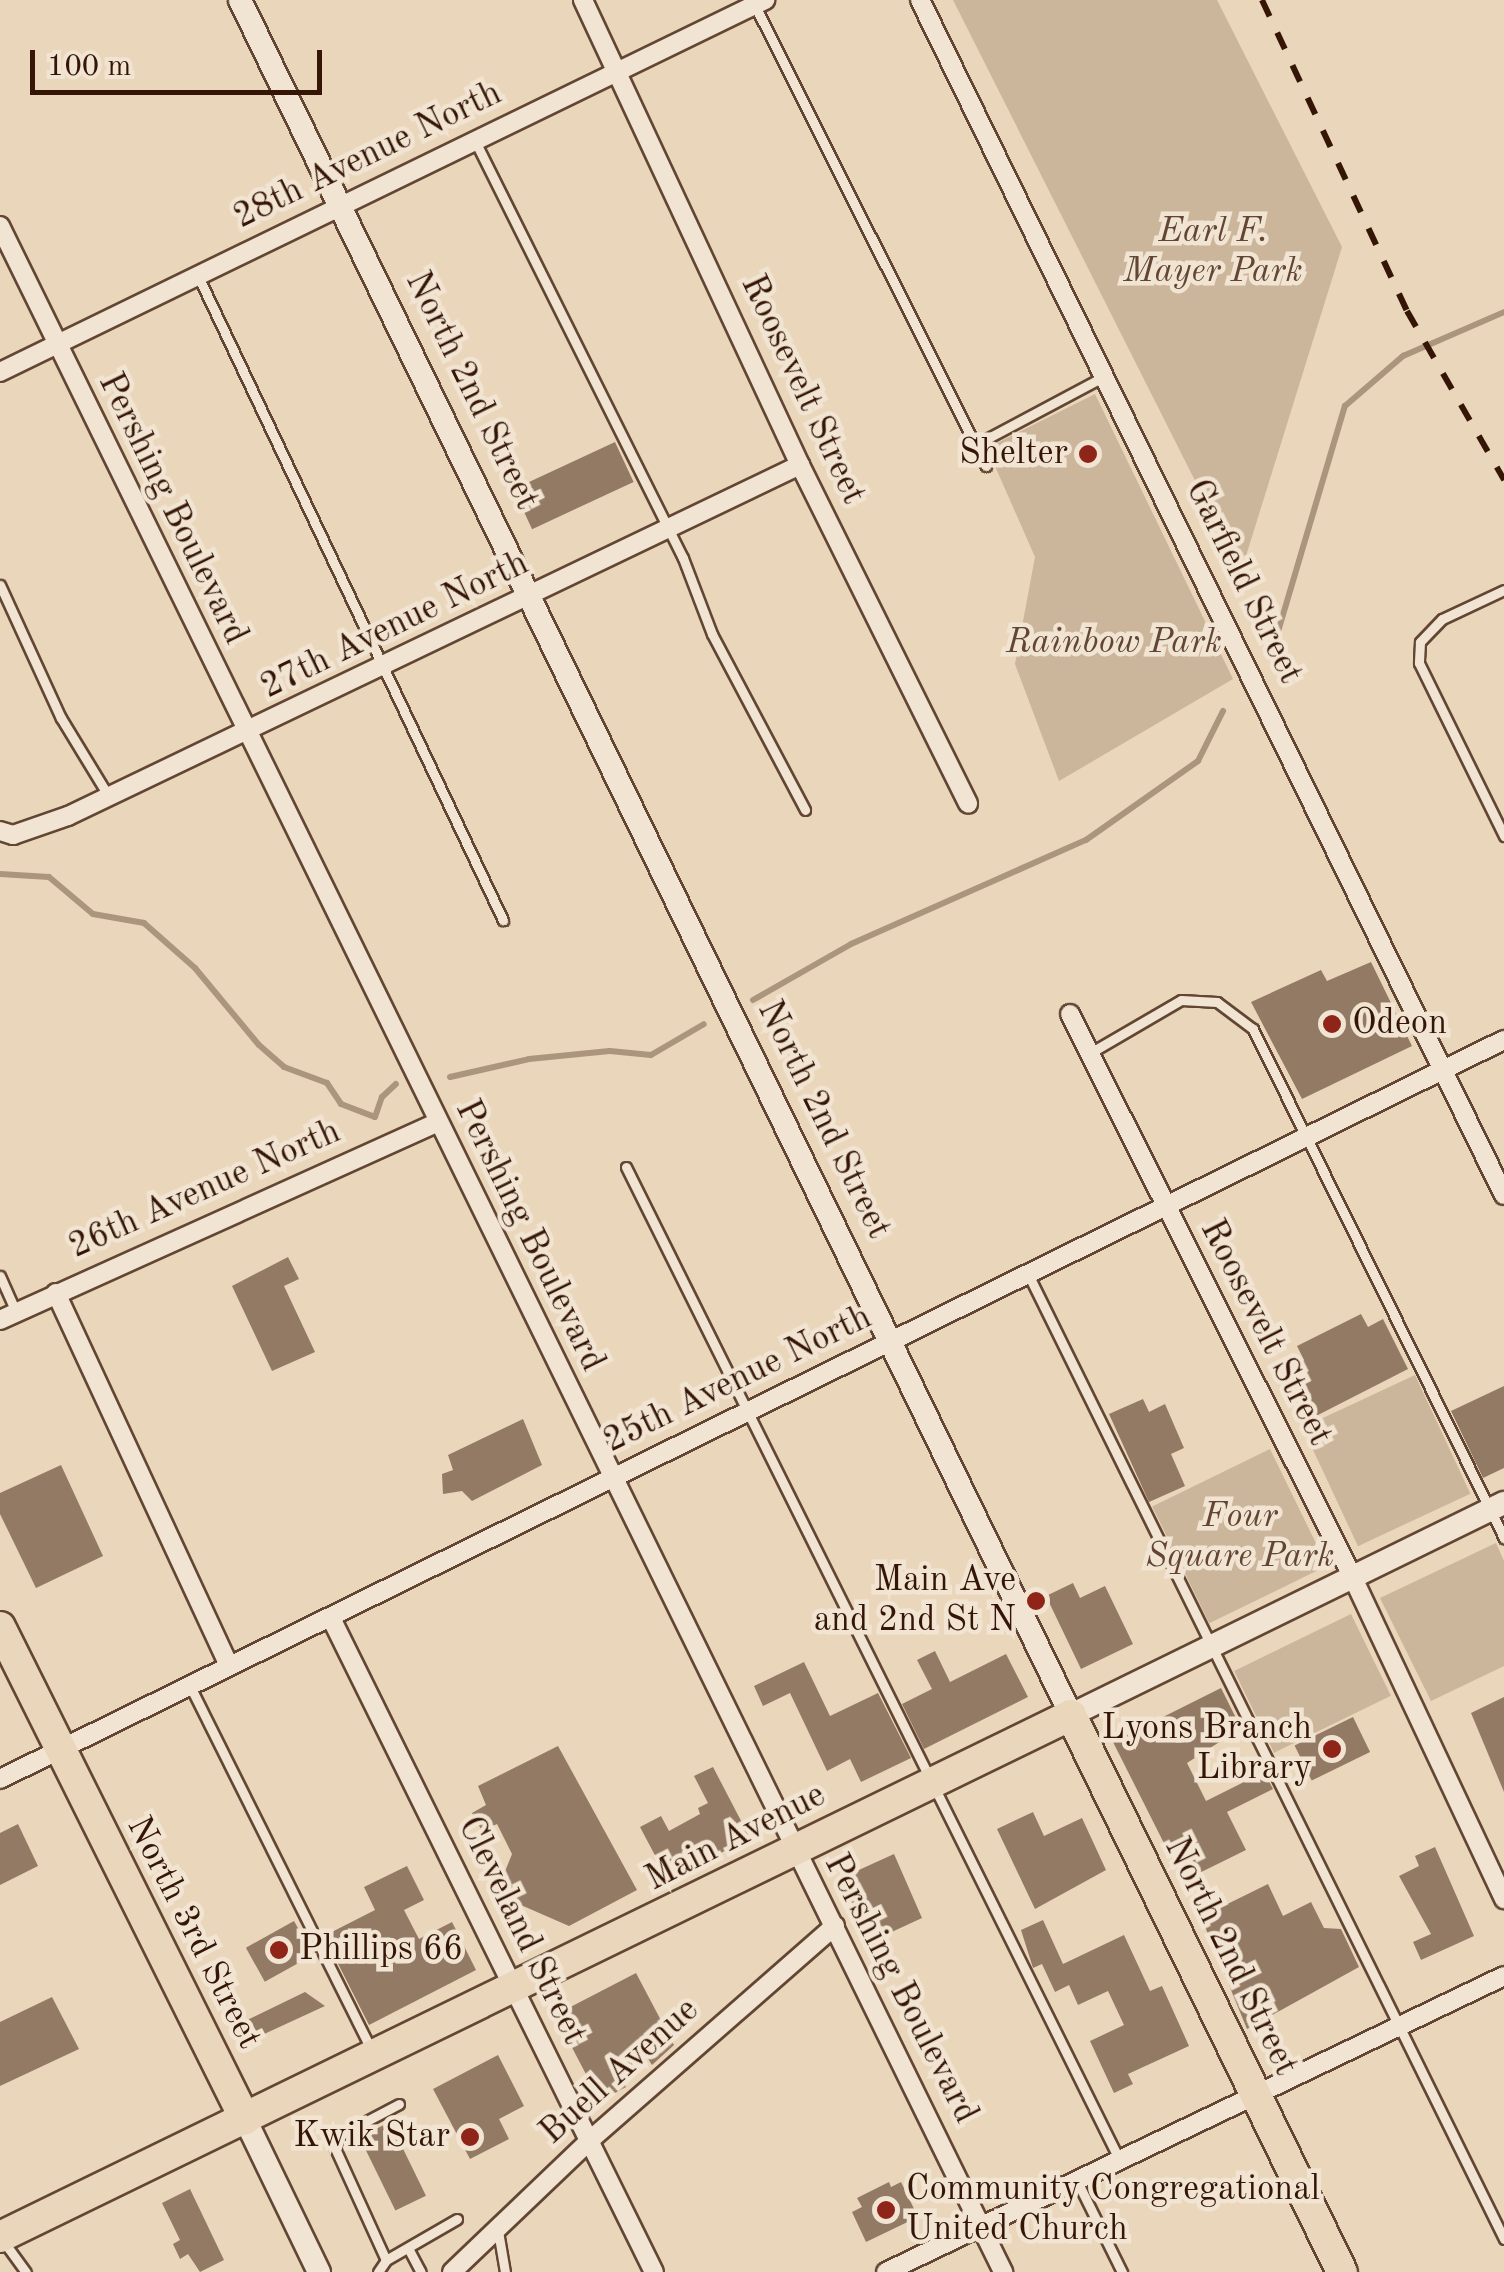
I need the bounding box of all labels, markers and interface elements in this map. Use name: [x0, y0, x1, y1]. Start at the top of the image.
scale bar: [35, 30, 328, 92]
text: 100 m: [47, 52, 131, 82]
street label: 28th Avenue North: [227, 73, 509, 239]
park label: Earl F. Mayer Park: [1123, 211, 1303, 293]
street label: North 2nd Street: [395, 265, 547, 517]
street label: Roosevelt Street: [731, 269, 873, 511]
street label: Pershing Boulevard: [88, 366, 256, 652]
place label: Shelter: [959, 433, 1068, 475]
marker: Shelter: [1077, 443, 1099, 465]
street label: Garfield Street: [1176, 473, 1310, 691]
street label: 27th Avenue North: [254, 543, 536, 709]
park label: Rainbow Park: [1006, 622, 1222, 664]
street label: North 2nd Street: [747, 994, 899, 1246]
place label: Odeon: [1352, 1003, 1447, 1045]
marker: Odeon: [1321, 1013, 1343, 1035]
street label: Pershing Boulevard: [445, 1093, 613, 1379]
street label: 26th Avenue North: [63, 1111, 347, 1269]
street label: Roosevelt Street: [1190, 1213, 1340, 1453]
street label: 25th Avenue North: [597, 1297, 879, 1463]
park label: Four Square Park: [1146, 1496, 1334, 1578]
place label: Main Ave and 2nd St N: [814, 1560, 1016, 1642]
marker: Main Ave and 2nd St N: [1025, 1590, 1047, 1612]
place label: Lyons Branch Library: [1101, 1708, 1312, 1790]
marker: Lyons Branch Library: [1321, 1738, 1343, 1760]
street label: Main Avenue: [639, 1775, 833, 1901]
street label: North 3rd Street: [116, 1810, 270, 2056]
street label: Cleveland Street: [448, 1810, 594, 2052]
street label: North 2nd Street: [1154, 1831, 1306, 2083]
street label: Pershing Boulevard: [814, 1847, 986, 2131]
place label: Phillips 66: [299, 1929, 463, 1971]
marker: Phillips 66: [268, 1939, 290, 1961]
street label: Buell Avenue: [532, 1990, 708, 2154]
place label: Kwik Star: [293, 2116, 450, 2158]
marker: Kwik Star: [459, 2126, 481, 2148]
place label: Community Congregational United Church: [906, 2169, 1320, 2251]
marker: Community Congregational United Church: [875, 2199, 897, 2221]

